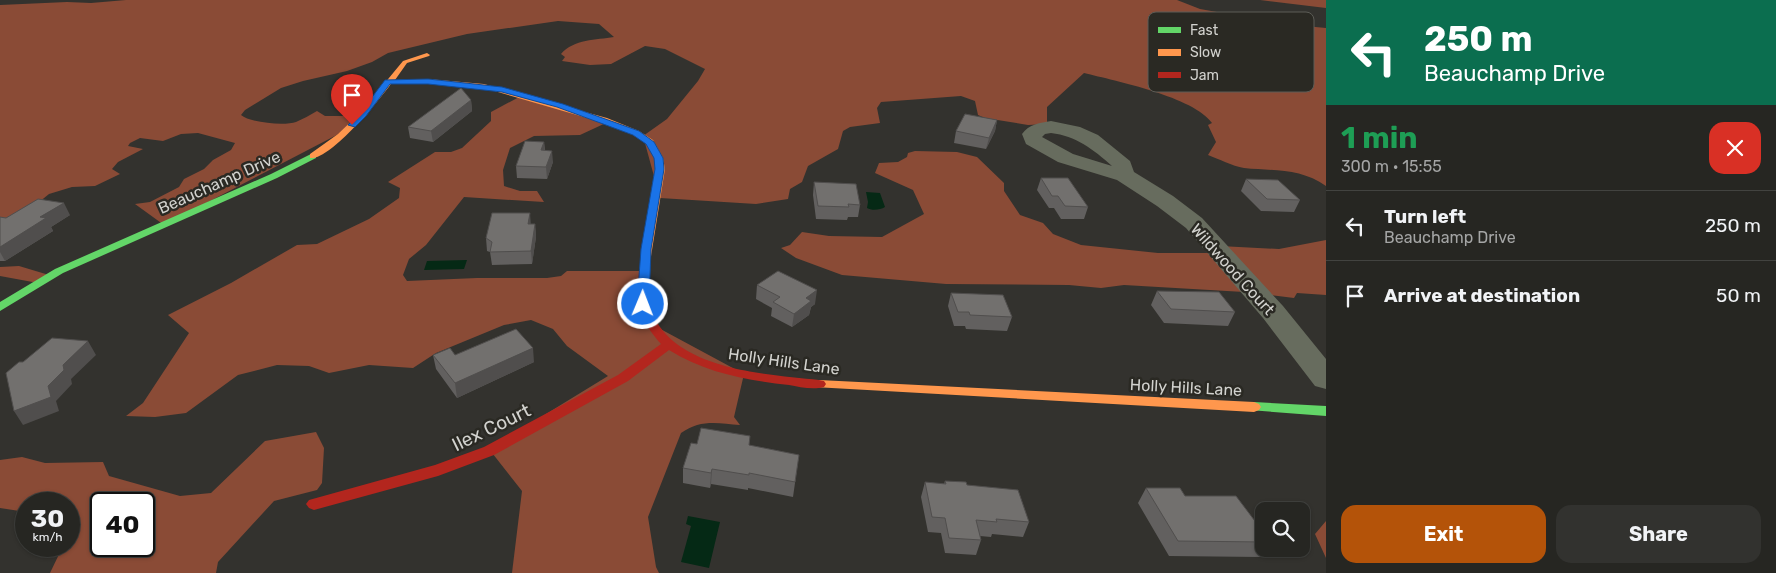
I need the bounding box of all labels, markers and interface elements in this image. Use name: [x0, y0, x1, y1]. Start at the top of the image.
legend: [1148, 12, 1314, 92]
text: 250 m: [1424, 18, 1533, 60]
icon: left: [1341, 20, 1406, 85]
text: Fast: [1190, 22, 1219, 39]
text: Slow: [1190, 44, 1221, 61]
text: Beauchamp Drive: [1424, 60, 1605, 87]
text: Jam: [1190, 67, 1219, 84]
pin: [331, 74, 373, 125]
icon: arrive: [338, 81, 366, 109]
text: 1 min: [1341, 120, 1418, 156]
button: close: [1709, 122, 1761, 174]
street label: Beauchamp Drive: [155, 147, 283, 218]
text: 300 m · 15:55: [1341, 157, 1442, 176]
text: Turn left: [1384, 205, 1466, 228]
icon: left: [1341, 212, 1369, 240]
text: 250 m: [1705, 214, 1761, 237]
street label: Wildwood Court: [1187, 220, 1279, 319]
text: Beauchamp Drive: [1384, 228, 1516, 247]
position arrow: [616, 277, 668, 329]
icon: arrive: [1341, 282, 1369, 310]
text: Arrive at destination: [1384, 284, 1580, 307]
text: 50 m: [1716, 284, 1761, 307]
street label: Holly Hills Lane: [727, 344, 841, 379]
street label: Holly Hills Lane: [1129, 375, 1243, 400]
street label: Ilex Court: [448, 398, 535, 456]
speed limit sign: 40: [90, 492, 155, 557]
map controls: [1255, 502, 1310, 557]
button: search: [1255, 502, 1310, 557]
text: 30: [31, 504, 64, 533]
button: Exit: [1341, 505, 1546, 563]
button: Share: [1556, 505, 1761, 563]
text: km/h: [33, 530, 62, 544]

